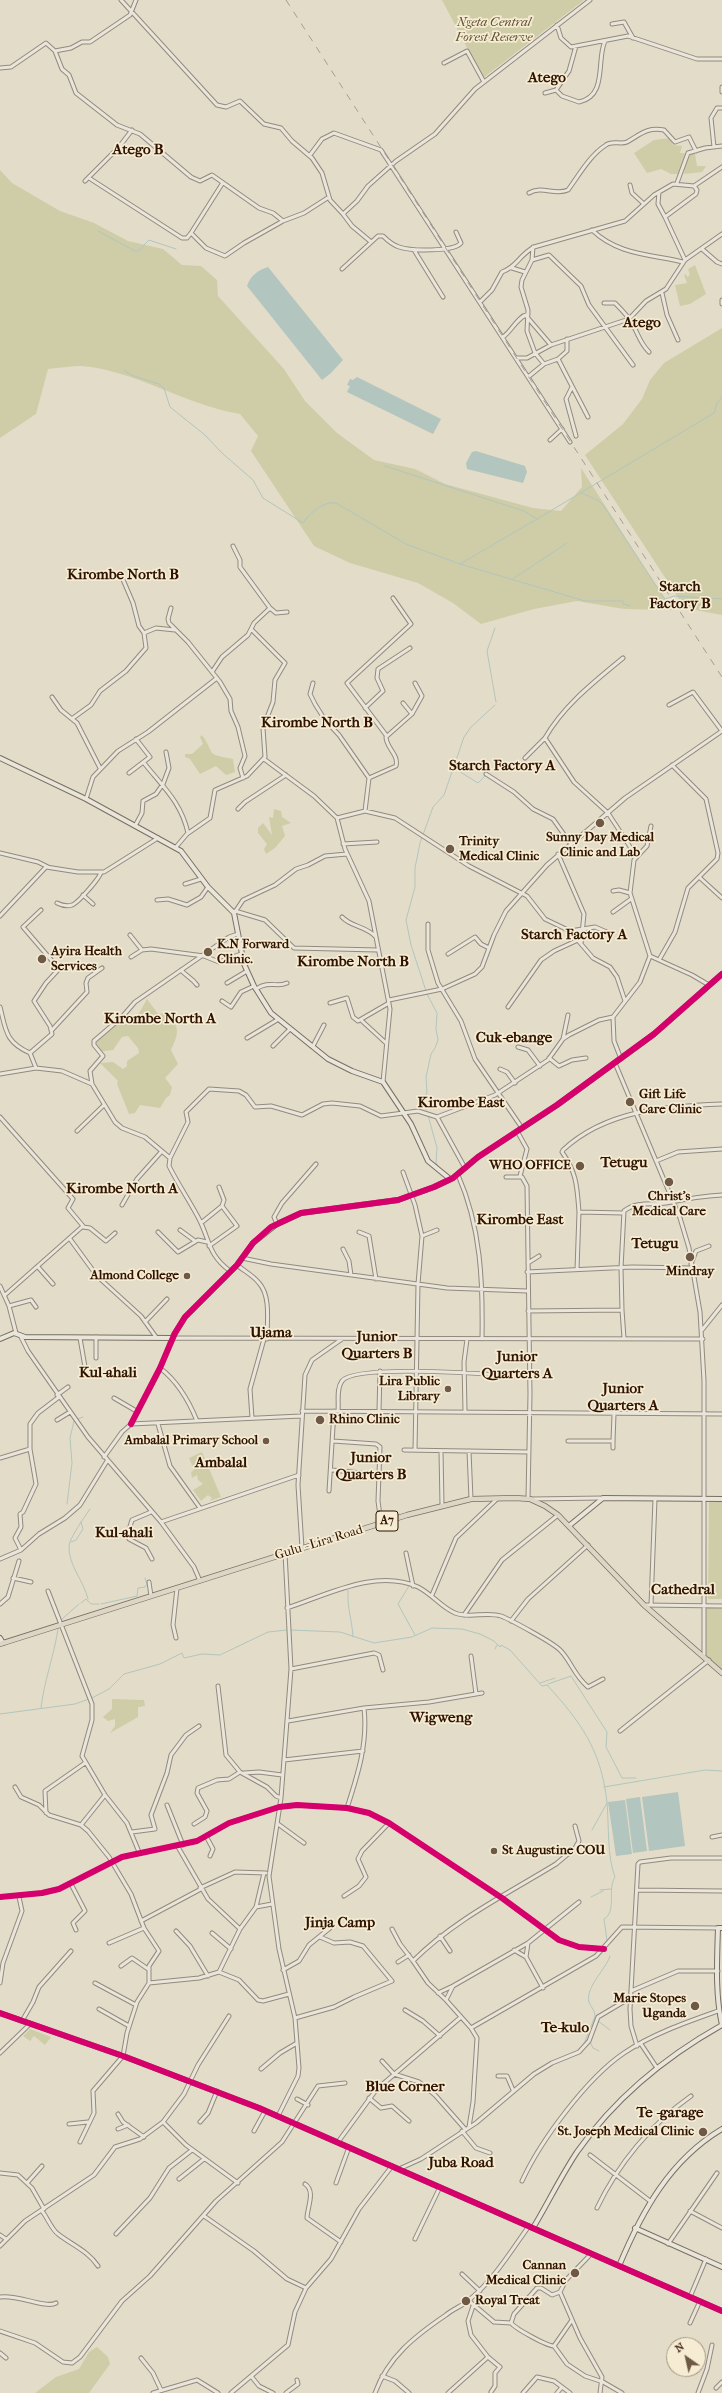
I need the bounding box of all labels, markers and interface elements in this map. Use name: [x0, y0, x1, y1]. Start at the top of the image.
park label: Ngeta Central Forest Reserve: [456, 15, 532, 46]
district label: Atego: [528, 69, 566, 87]
district label: Atego B: [113, 141, 163, 159]
district label: Atego: [623, 314, 661, 332]
district label: Kirombe North B: [67, 566, 179, 584]
district label: Starch Factory B: [649, 578, 711, 613]
district label: Kirombe North B: [261, 714, 373, 732]
district label: Starch Factory A: [449, 757, 555, 775]
marker: Sunny Day Medical Clinic and Lab: [594, 817, 606, 829]
place label: Sunny Day Medical Clinic and Lab: [546, 830, 654, 861]
place label: Trinity Medical Clinic: [459, 834, 539, 865]
marker: Trinity Medical Clinic: [444, 843, 456, 855]
district label: Starch Factory A: [521, 926, 627, 944]
place label: K.N Forward Clinic.: [217, 937, 289, 968]
place label: Ayira Health Services: [51, 944, 122, 975]
marker: K.N Forward Clinic.: [202, 946, 214, 958]
marker: Ayira Health Services: [36, 953, 48, 965]
district label: Kirombe North B: [297, 953, 409, 971]
district label: Kirombe North A: [104, 1010, 216, 1028]
district label: Cuk-ebange: [476, 1029, 552, 1047]
place label: Gift Life Care Clinic: [639, 1087, 702, 1118]
district label: Kirombe East: [417, 1094, 505, 1112]
marker: Gift Life Care Clinic: [624, 1096, 636, 1108]
district label: Tetugu: [601, 1154, 647, 1172]
place label: WHO OFFICE: [489, 1158, 571, 1174]
marker: WHO OFFICE: [574, 1160, 586, 1172]
marker: Christ's Medical Care: [663, 1176, 675, 1188]
district label: Kirombe North A: [66, 1180, 178, 1198]
place label: Christ's Medical Care: [632, 1189, 706, 1220]
district label: Kirombe East: [476, 1211, 564, 1229]
district label: Tetugu: [632, 1235, 678, 1253]
marker: Mindray: [684, 1251, 696, 1263]
place label: Mindray: [666, 1264, 714, 1280]
place label: Almond College: [90, 1268, 179, 1284]
marker: Almond College: [182, 1271, 192, 1281]
district label: Ujama: [250, 1324, 292, 1342]
district label: Junior Quarters B: [341, 1328, 413, 1363]
district label: Junior Quarters A: [481, 1348, 553, 1383]
district label: Kul-ahali: [79, 1364, 137, 1382]
place label: Lira Public Library: [379, 1374, 440, 1405]
district label: Junior Quarters A: [587, 1380, 659, 1415]
marker: Lira Public Library: [443, 1384, 453, 1394]
place label: Rhino Clinic: [329, 1412, 400, 1428]
marker: Rhino Clinic: [314, 1414, 326, 1426]
place label: Ambalal Primary School: [124, 1433, 258, 1449]
marker: Ambalal Primary School: [261, 1436, 271, 1446]
district label: Junior Quarters B: [335, 1449, 407, 1484]
district label: Ambalal: [195, 1454, 247, 1472]
road number: A7: [376, 1511, 398, 1531]
street label: Gulu - Lira Road: [273, 1522, 365, 1564]
district label: Kul-ahali: [95, 1524, 153, 1542]
district label: Cathedral: [651, 1581, 715, 1599]
district label: Wigweng: [410, 1709, 472, 1727]
place label: St Augustine COU: [502, 1843, 605, 1859]
marker: St Augustine COU: [489, 1846, 499, 1856]
district label: Jinja Camp: [305, 1914, 375, 1932]
place label: Marie Stopes Uganda: [613, 1991, 686, 2022]
marker: Marie Stopes Uganda: [689, 2000, 701, 2012]
district label: Te-kulo: [541, 2019, 589, 2037]
district label: Blue Corner: [365, 2078, 445, 2096]
district label: Te -garage: [636, 2104, 704, 2122]
place label: St. Joseph Medical Clinic: [558, 2124, 694, 2140]
marker: St. Joseph Medical Clinic: [697, 2126, 709, 2138]
district label: Juba Road: [428, 2154, 494, 2172]
place label: Cannan Medical Clinic: [486, 2258, 566, 2289]
marker: Cannan Medical Clinic: [569, 2267, 581, 2279]
place label: Royal Treat: [475, 2293, 540, 2309]
marker: Royal Treat: [460, 2295, 472, 2307]
north arrow: [666, 2337, 706, 2377]
text: N: [672, 2340, 687, 2355]

